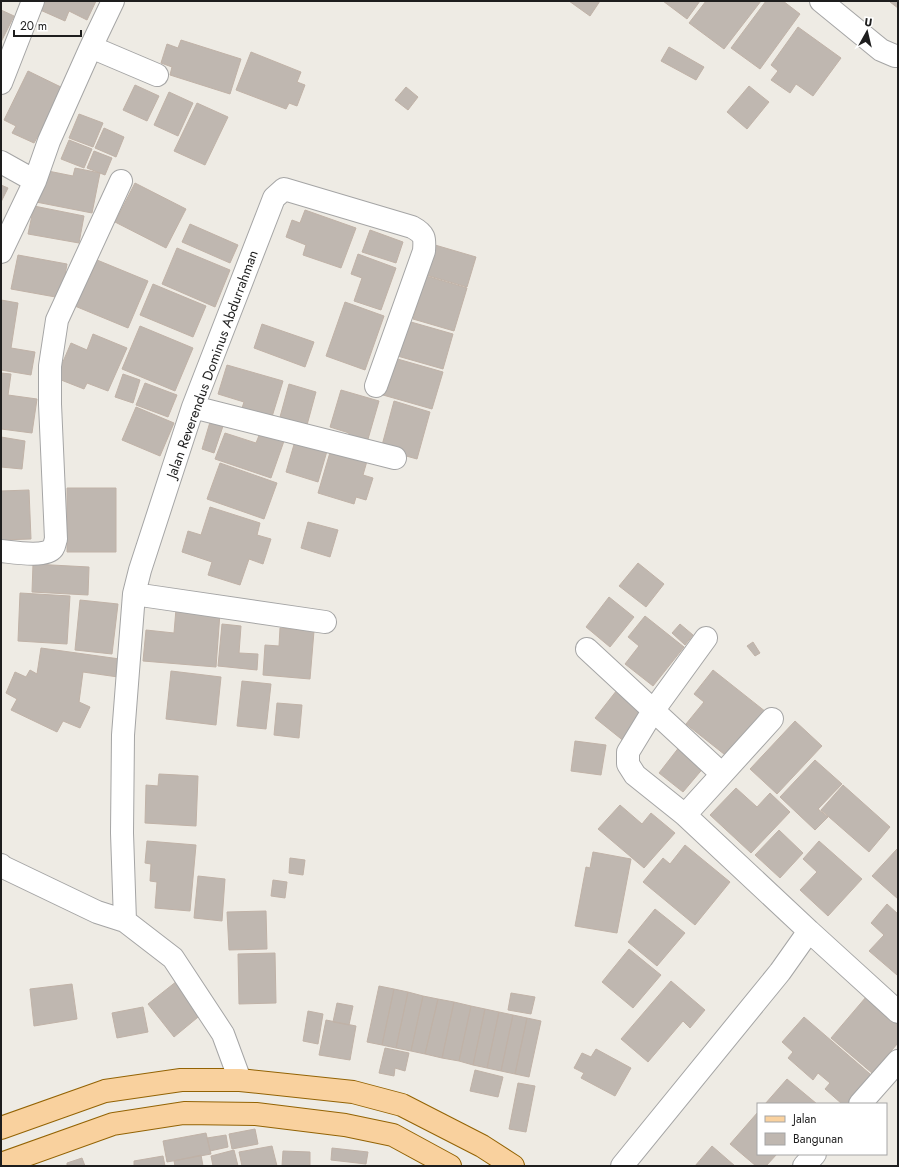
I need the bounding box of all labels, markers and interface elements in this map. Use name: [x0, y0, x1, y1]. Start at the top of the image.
scale bar: [14, 12, 81, 38]
north arrow: [847, 12, 887, 52]
text: U: [863, 14, 873, 31]
text: 20 m: [20, 17, 47, 35]
street label: Jalan Reverendus Dominus Abdurrahman: [161, 247, 263, 483]
legend: [757, 1103, 887, 1155]
text: Jalan: [791, 1110, 816, 1128]
text: Bangunan: [793, 1130, 843, 1148]

